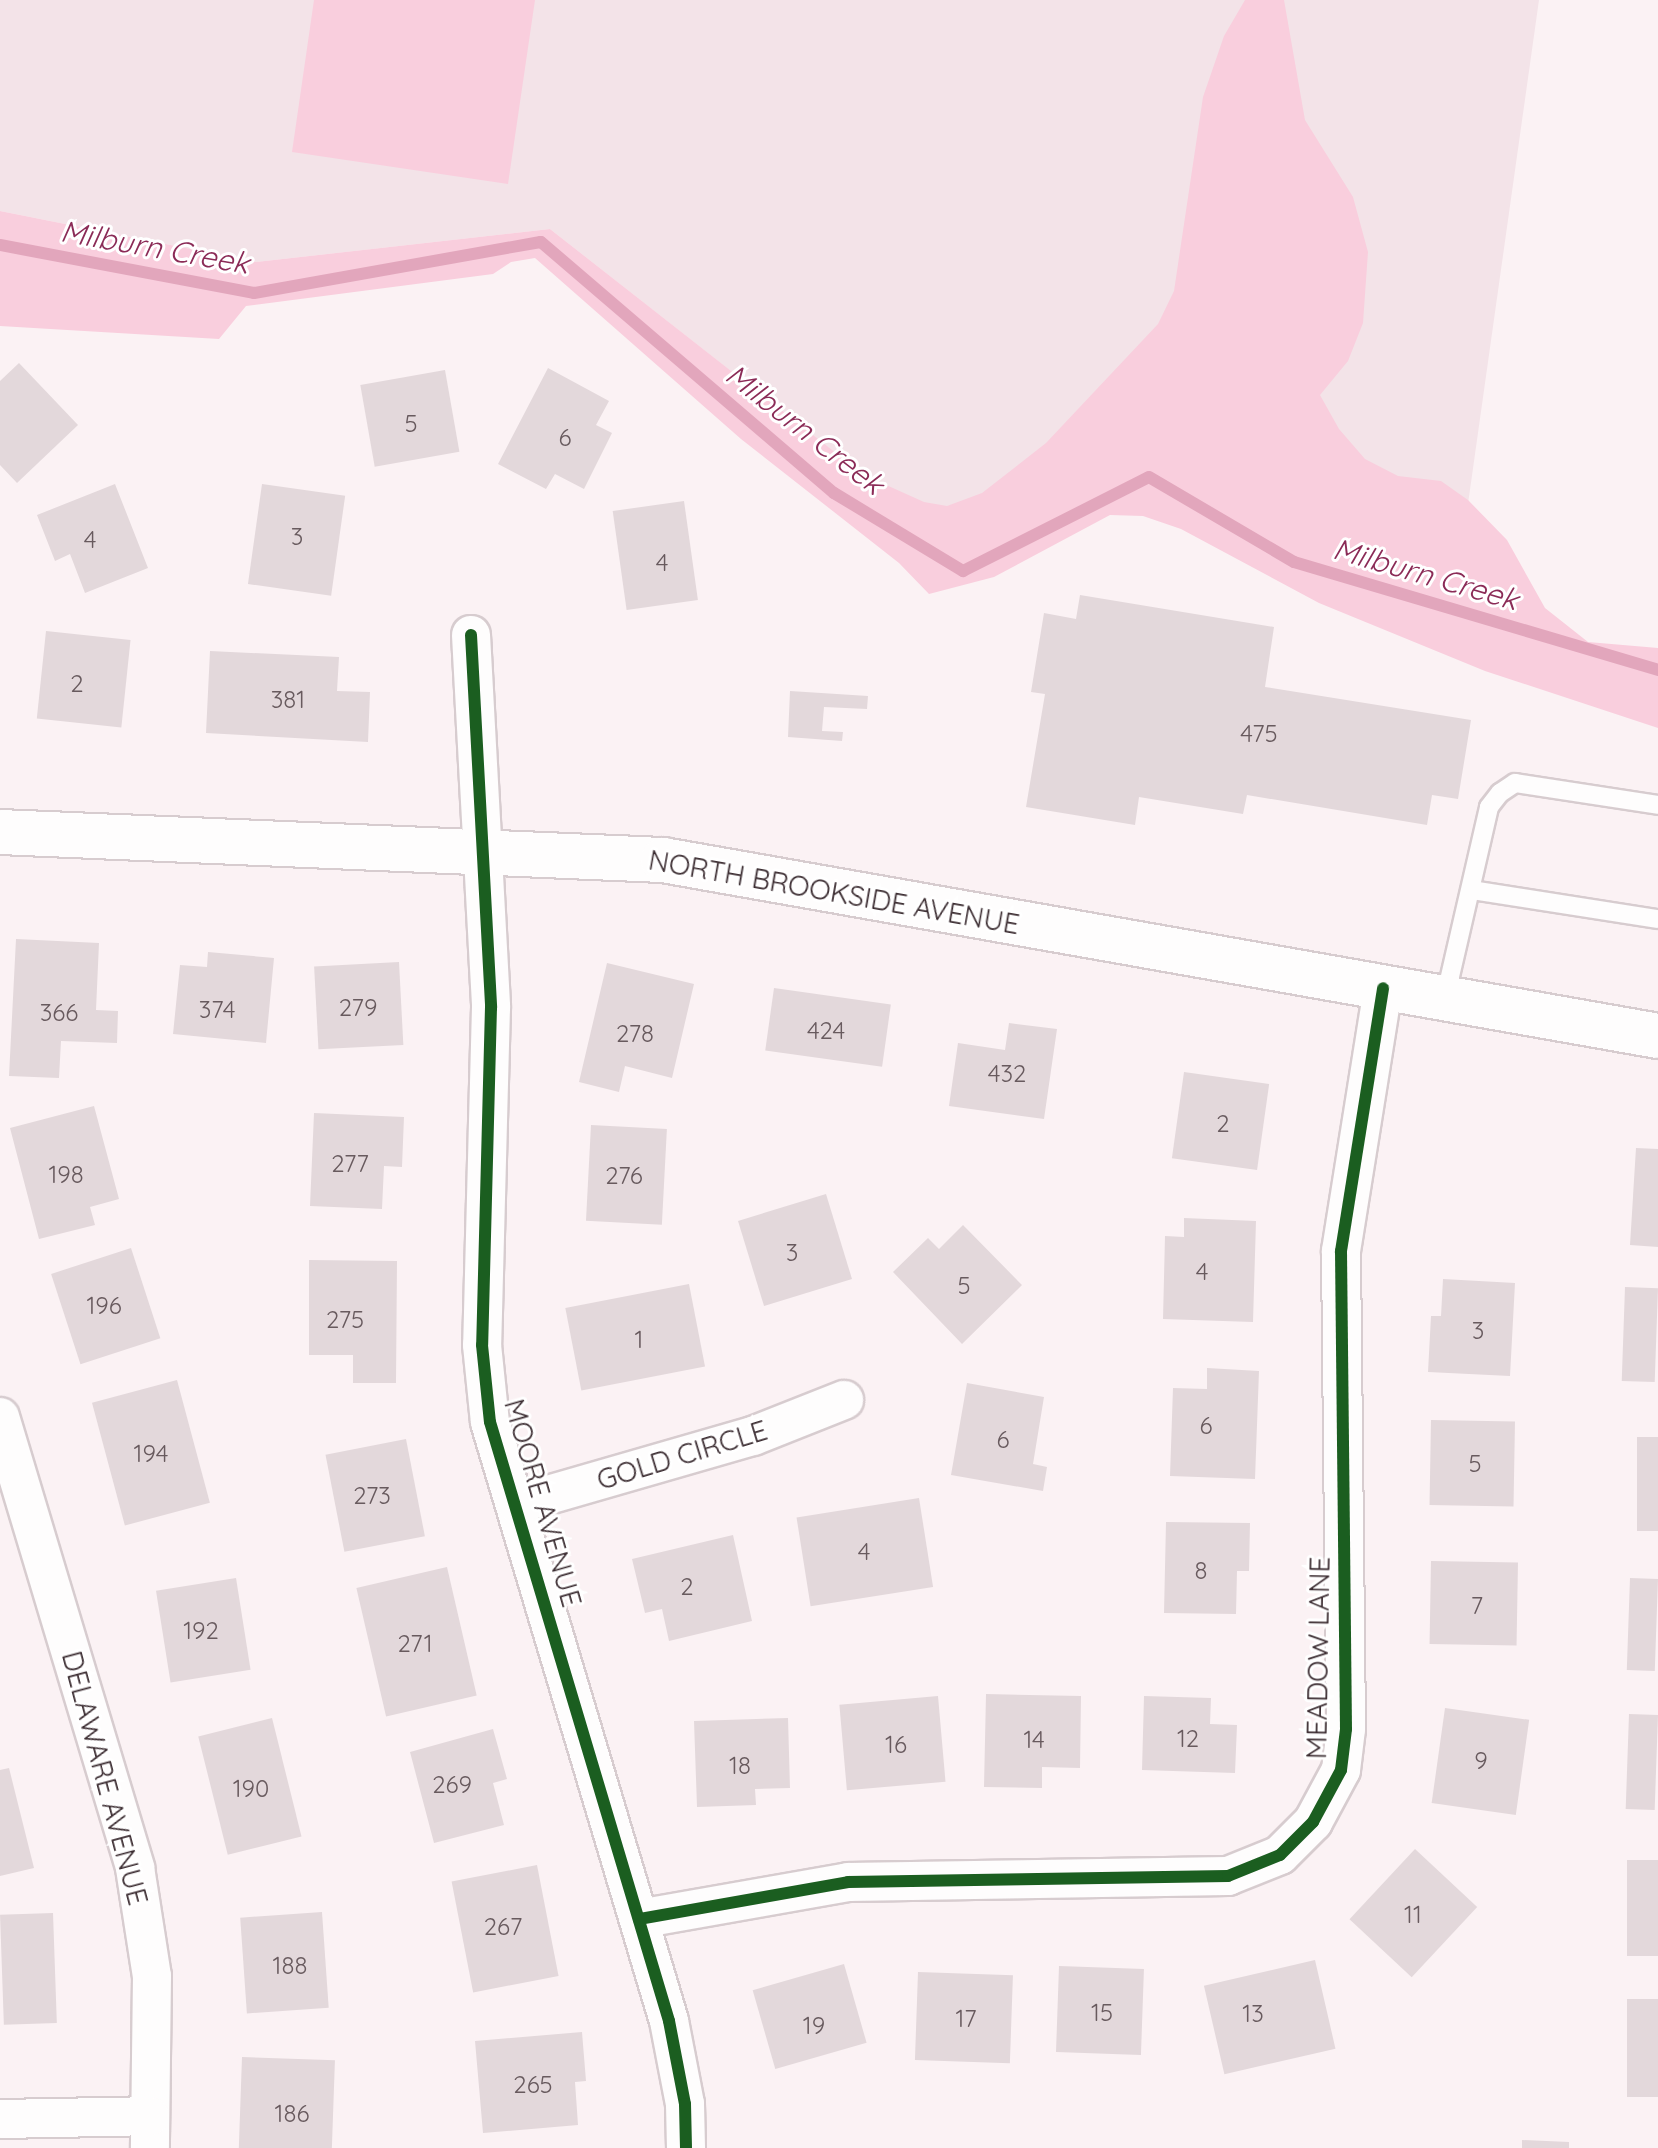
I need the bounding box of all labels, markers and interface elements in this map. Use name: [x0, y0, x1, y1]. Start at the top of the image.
water label: Milburn Creek: [58, 213, 252, 281]
water label: Milburn Creek: [719, 356, 891, 502]
house number: 5: [404, 410, 418, 438]
house number: 6: [559, 424, 571, 452]
house number: 3: [291, 523, 303, 551]
house number: 4: [84, 526, 96, 554]
water label: Milburn Creek: [1329, 530, 1523, 618]
house number: 4: [656, 549, 668, 577]
house number: 2: [70, 670, 84, 698]
house number: 381: [271, 686, 305, 714]
house number: 475: [1240, 720, 1278, 748]
street label: NORTH BROOKSIDE AVENUE: [646, 843, 1022, 941]
house number: 279: [339, 994, 377, 1022]
house number: 374: [199, 996, 235, 1024]
house number: 366: [40, 999, 78, 1027]
house number: 424: [807, 1017, 845, 1045]
house number: 278: [616, 1020, 654, 1048]
house number: 432: [988, 1060, 1026, 1088]
house number: 2: [1216, 1110, 1230, 1138]
house number: 277: [331, 1150, 369, 1178]
house number: 198: [48, 1161, 84, 1189]
house number: 276: [605, 1162, 643, 1190]
house number: 3: [786, 1239, 798, 1267]
house number: 4: [1196, 1258, 1208, 1286]
house number: 5: [957, 1272, 971, 1300]
house number: 196: [86, 1292, 122, 1320]
house number: 275: [326, 1306, 364, 1334]
house number: 3: [1472, 1317, 1484, 1345]
house number: 1: [635, 1326, 643, 1354]
street label: MOORE AVENUE: [497, 1395, 589, 1611]
house number: 6: [1200, 1412, 1212, 1440]
street label: GOLD CIRCLE: [593, 1413, 771, 1497]
house number: 6: [997, 1426, 1009, 1454]
house number: 194: [134, 1440, 168, 1468]
house number: 5: [1468, 1450, 1482, 1478]
house number: 273: [353, 1482, 391, 1510]
house number: 4: [858, 1538, 870, 1566]
street label: MEADOW LANE: [1299, 1556, 1337, 1760]
house number: 8: [1195, 1557, 1207, 1585]
house number: 2: [680, 1573, 694, 1601]
house number: 7: [1471, 1592, 1483, 1620]
house number: 192: [183, 1617, 219, 1645]
house number: 271: [397, 1630, 433, 1658]
street label: DELAWARE AVENUE: [55, 1647, 155, 1909]
house number: 12: [1177, 1725, 1199, 1753]
house number: 14: [1023, 1726, 1045, 1754]
house number: 16: [885, 1731, 907, 1759]
house number: 9: [1474, 1747, 1488, 1775]
house number: 18: [729, 1752, 751, 1780]
house number: 269: [432, 1771, 472, 1799]
house number: 190: [233, 1775, 269, 1803]
house number: 11: [1404, 1901, 1422, 1929]
house number: 267: [484, 1913, 522, 1941]
house number: 188: [273, 1952, 307, 1980]
house number: 15: [1091, 1999, 1113, 2027]
house number: 13: [1242, 2000, 1264, 2028]
house number: 17: [955, 2005, 977, 2033]
house number: 19: [803, 2012, 825, 2040]
house number: 265: [513, 2071, 553, 2099]
house number: 186: [275, 2100, 309, 2128]

